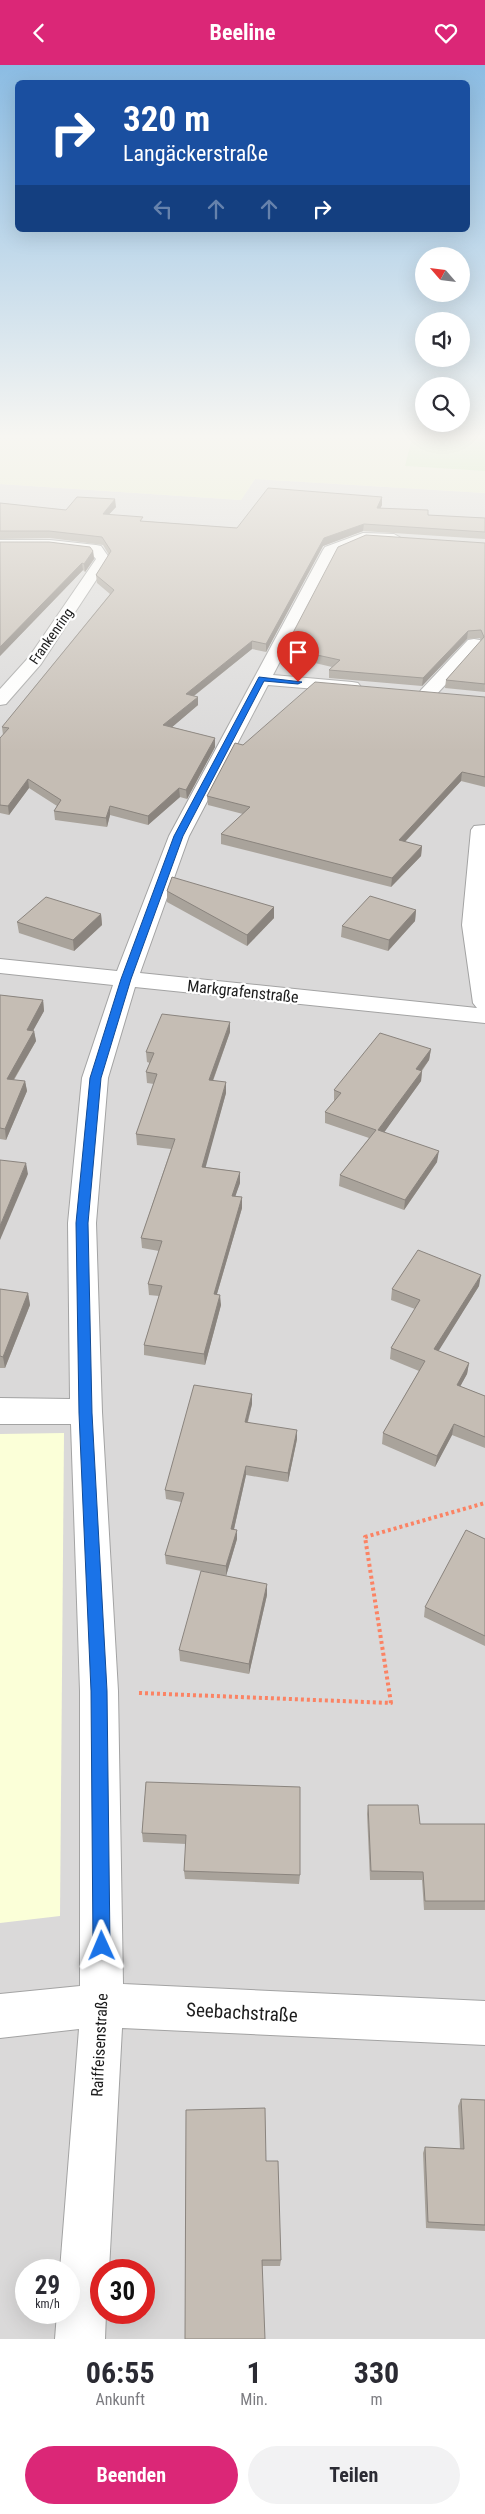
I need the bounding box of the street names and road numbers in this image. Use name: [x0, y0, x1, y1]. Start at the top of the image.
street label: Frankenring: [26, 605, 76, 667]
street label: Markgrafenstraße: [186, 976, 300, 1007]
street label: Raiffeisenstraße: [87, 1993, 112, 2097]
street label: Seebachstraße: [186, 1998, 298, 2027]

